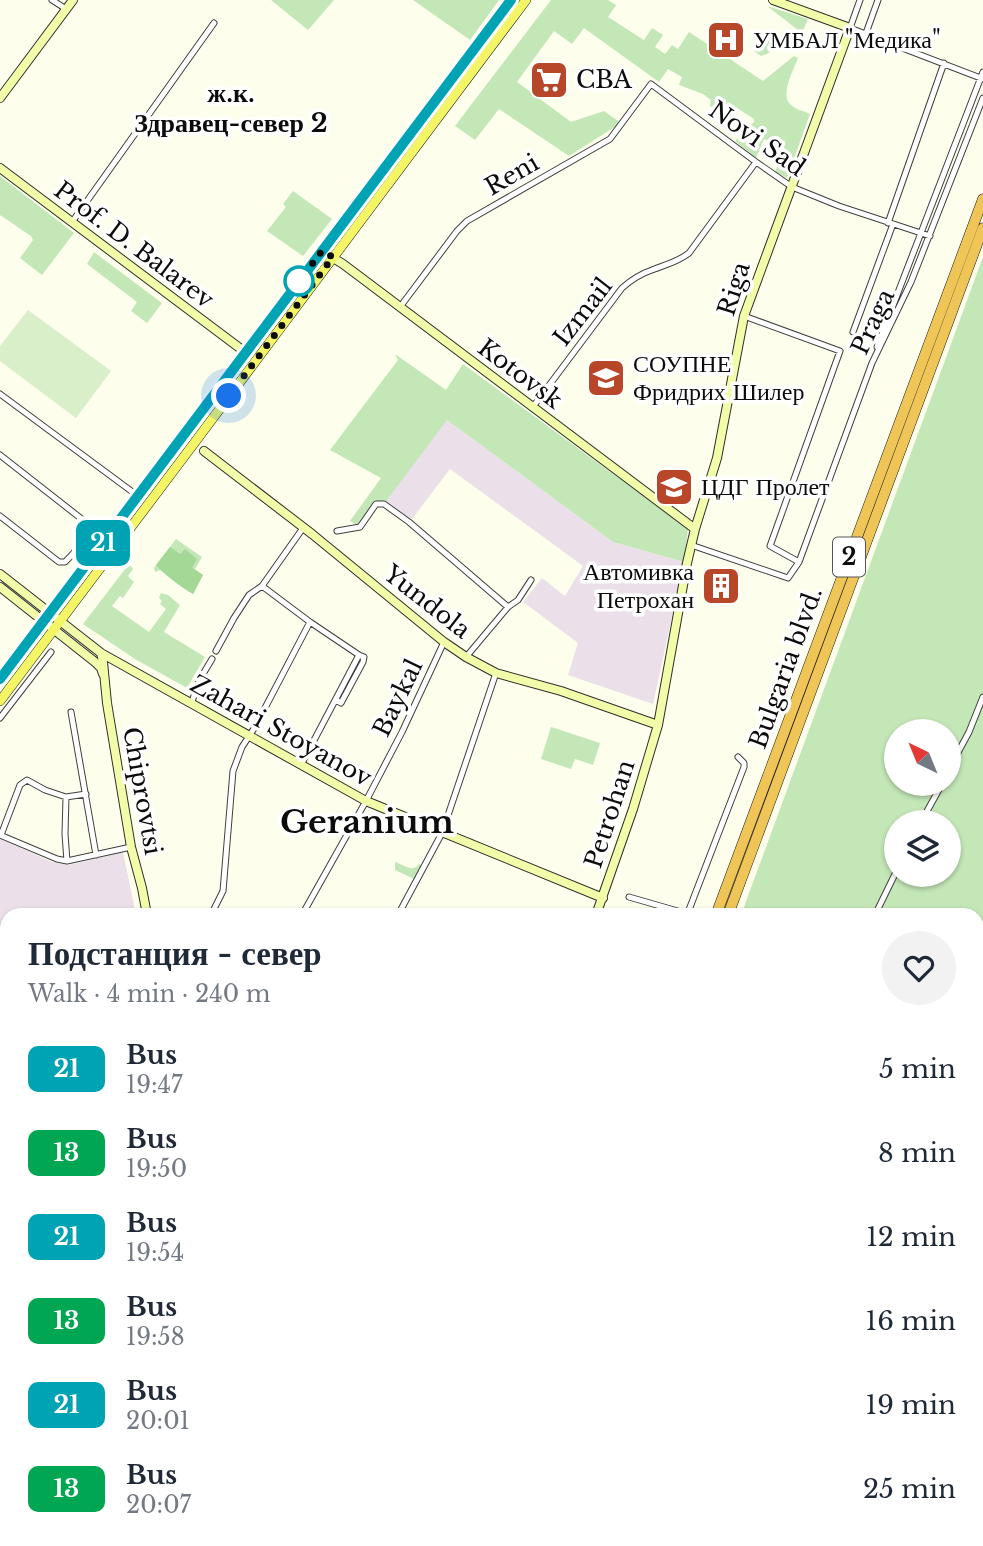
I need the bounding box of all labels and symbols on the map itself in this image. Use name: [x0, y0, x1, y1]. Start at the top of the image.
hospital icon: УМБАЛ "Медика": [705, 19, 747, 61]
place label: УМБАЛ "Медика": [753, 25, 941, 54]
supermarket icon: CBA: [528, 59, 570, 101]
place label: CBA: [576, 65, 632, 94]
district label: ж.к. Здравец-север 2: [134, 77, 328, 139]
street label: Novi Sad: [704, 95, 811, 182]
street label: Reni: [480, 148, 544, 201]
street label: Prof. D. Balarev: [49, 175, 220, 314]
street label: Riga: [711, 258, 756, 319]
unlabelled marker: [284, 266, 314, 296]
street label: Izmail: [547, 272, 618, 351]
street label: Praga: [845, 284, 901, 359]
street label: Kotovsk: [472, 333, 568, 415]
place label: СОУПНЕ Фридрих Шилер: [633, 349, 804, 406]
school or university icon: СОУПНЕ Фридрих Шилер: [585, 357, 627, 399]
your location: [211, 378, 246, 413]
school or university icon: ЦДГ Пролет: [653, 466, 695, 508]
place label: ЦДГ Пролет: [701, 472, 830, 501]
line badge: 21: [72, 520, 134, 566]
road number: 2: [833, 538, 865, 576]
place label: Автомивка Петрохан: [583, 557, 694, 614]
street label: Yundola: [377, 558, 477, 645]
building icon: Автомивка Петрохан: [700, 565, 742, 607]
street label: Bulgaria blvd.: [743, 583, 828, 752]
street label: Baykal: [366, 654, 429, 741]
street label: Zahari Stoyanov: [186, 669, 377, 793]
north arrow: [884, 719, 961, 796]
street label: Chiprovtsi: [117, 725, 168, 857]
street label: Petrohan: [578, 756, 641, 872]
district label: Geranium: [280, 802, 454, 842]

